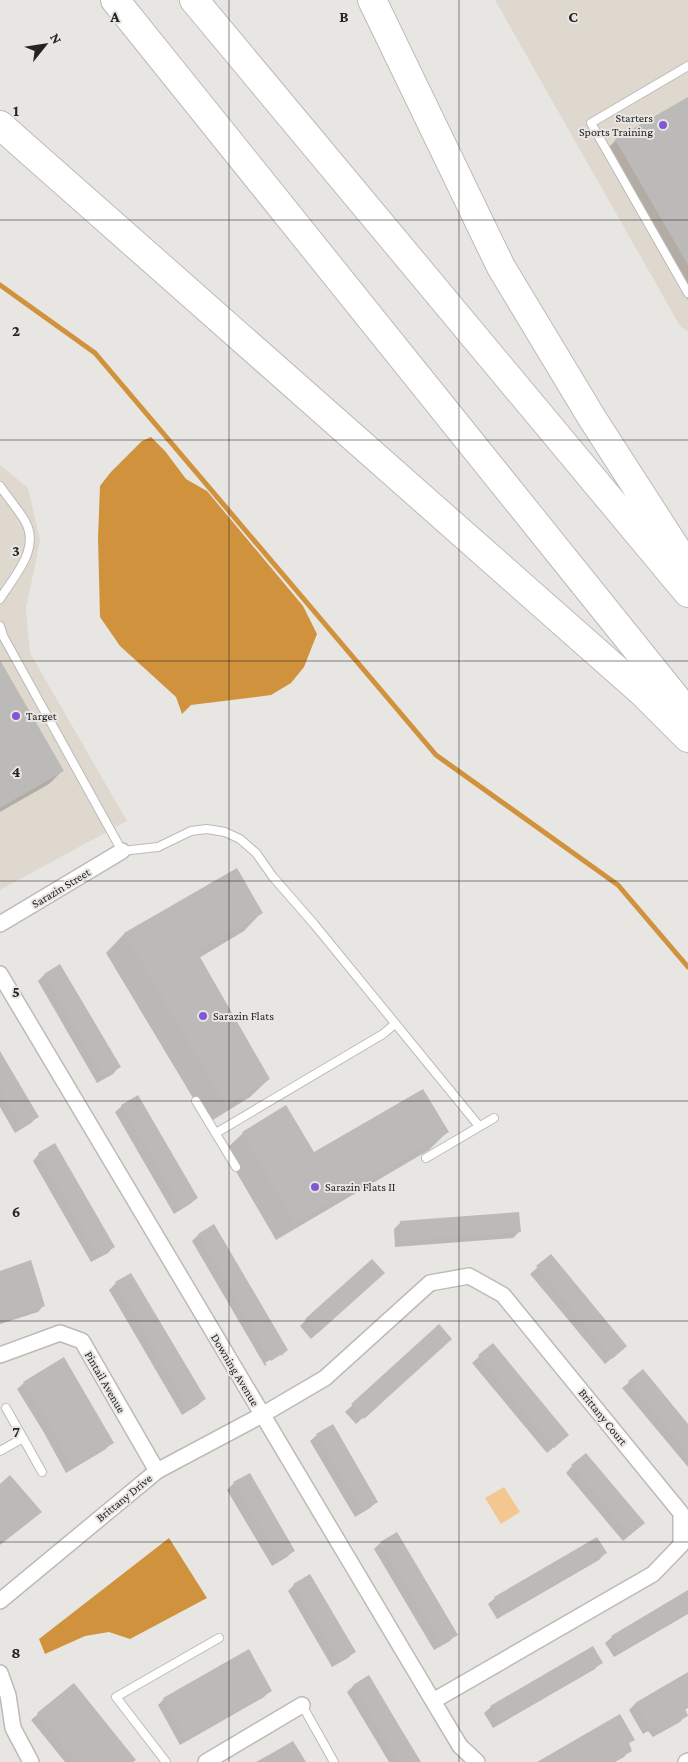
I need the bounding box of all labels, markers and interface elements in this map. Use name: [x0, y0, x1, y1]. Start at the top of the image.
text: A: [109, 8, 120, 25]
text: B: [339, 8, 349, 25]
text: C: [568, 8, 578, 25]
north arrow: [20, 20, 70, 70]
text: N: [47, 30, 66, 47]
text: 1: [13, 102, 19, 119]
place label: Starters Sports Training: [579, 111, 653, 139]
marker: Starters Sports Training: [657, 119, 669, 131]
text: 2: [12, 322, 20, 339]
text: 3: [12, 542, 20, 559]
place label: Target: [26, 709, 58, 723]
marker: Target: [10, 710, 22, 722]
text: 4: [12, 763, 21, 780]
street label: Sarazin Street: [29, 865, 94, 911]
text: 5: [12, 983, 20, 1000]
place label: Sarazin Flats: [213, 1009, 274, 1023]
marker: Sarazin Flats: [197, 1010, 209, 1022]
place label: Sarazin Flats II: [325, 1180, 396, 1194]
marker: Sarazin Flats II: [309, 1181, 321, 1193]
text: 6: [12, 1203, 20, 1220]
street label: Downing Avenue: [208, 1331, 262, 1409]
street label: Pintail Avenue: [82, 1349, 128, 1415]
street label: Brittany Court: [576, 1386, 631, 1449]
text: 7: [12, 1423, 20, 1440]
street label: Brittany Drive: [93, 1471, 155, 1525]
text: 8: [11, 1644, 21, 1661]

